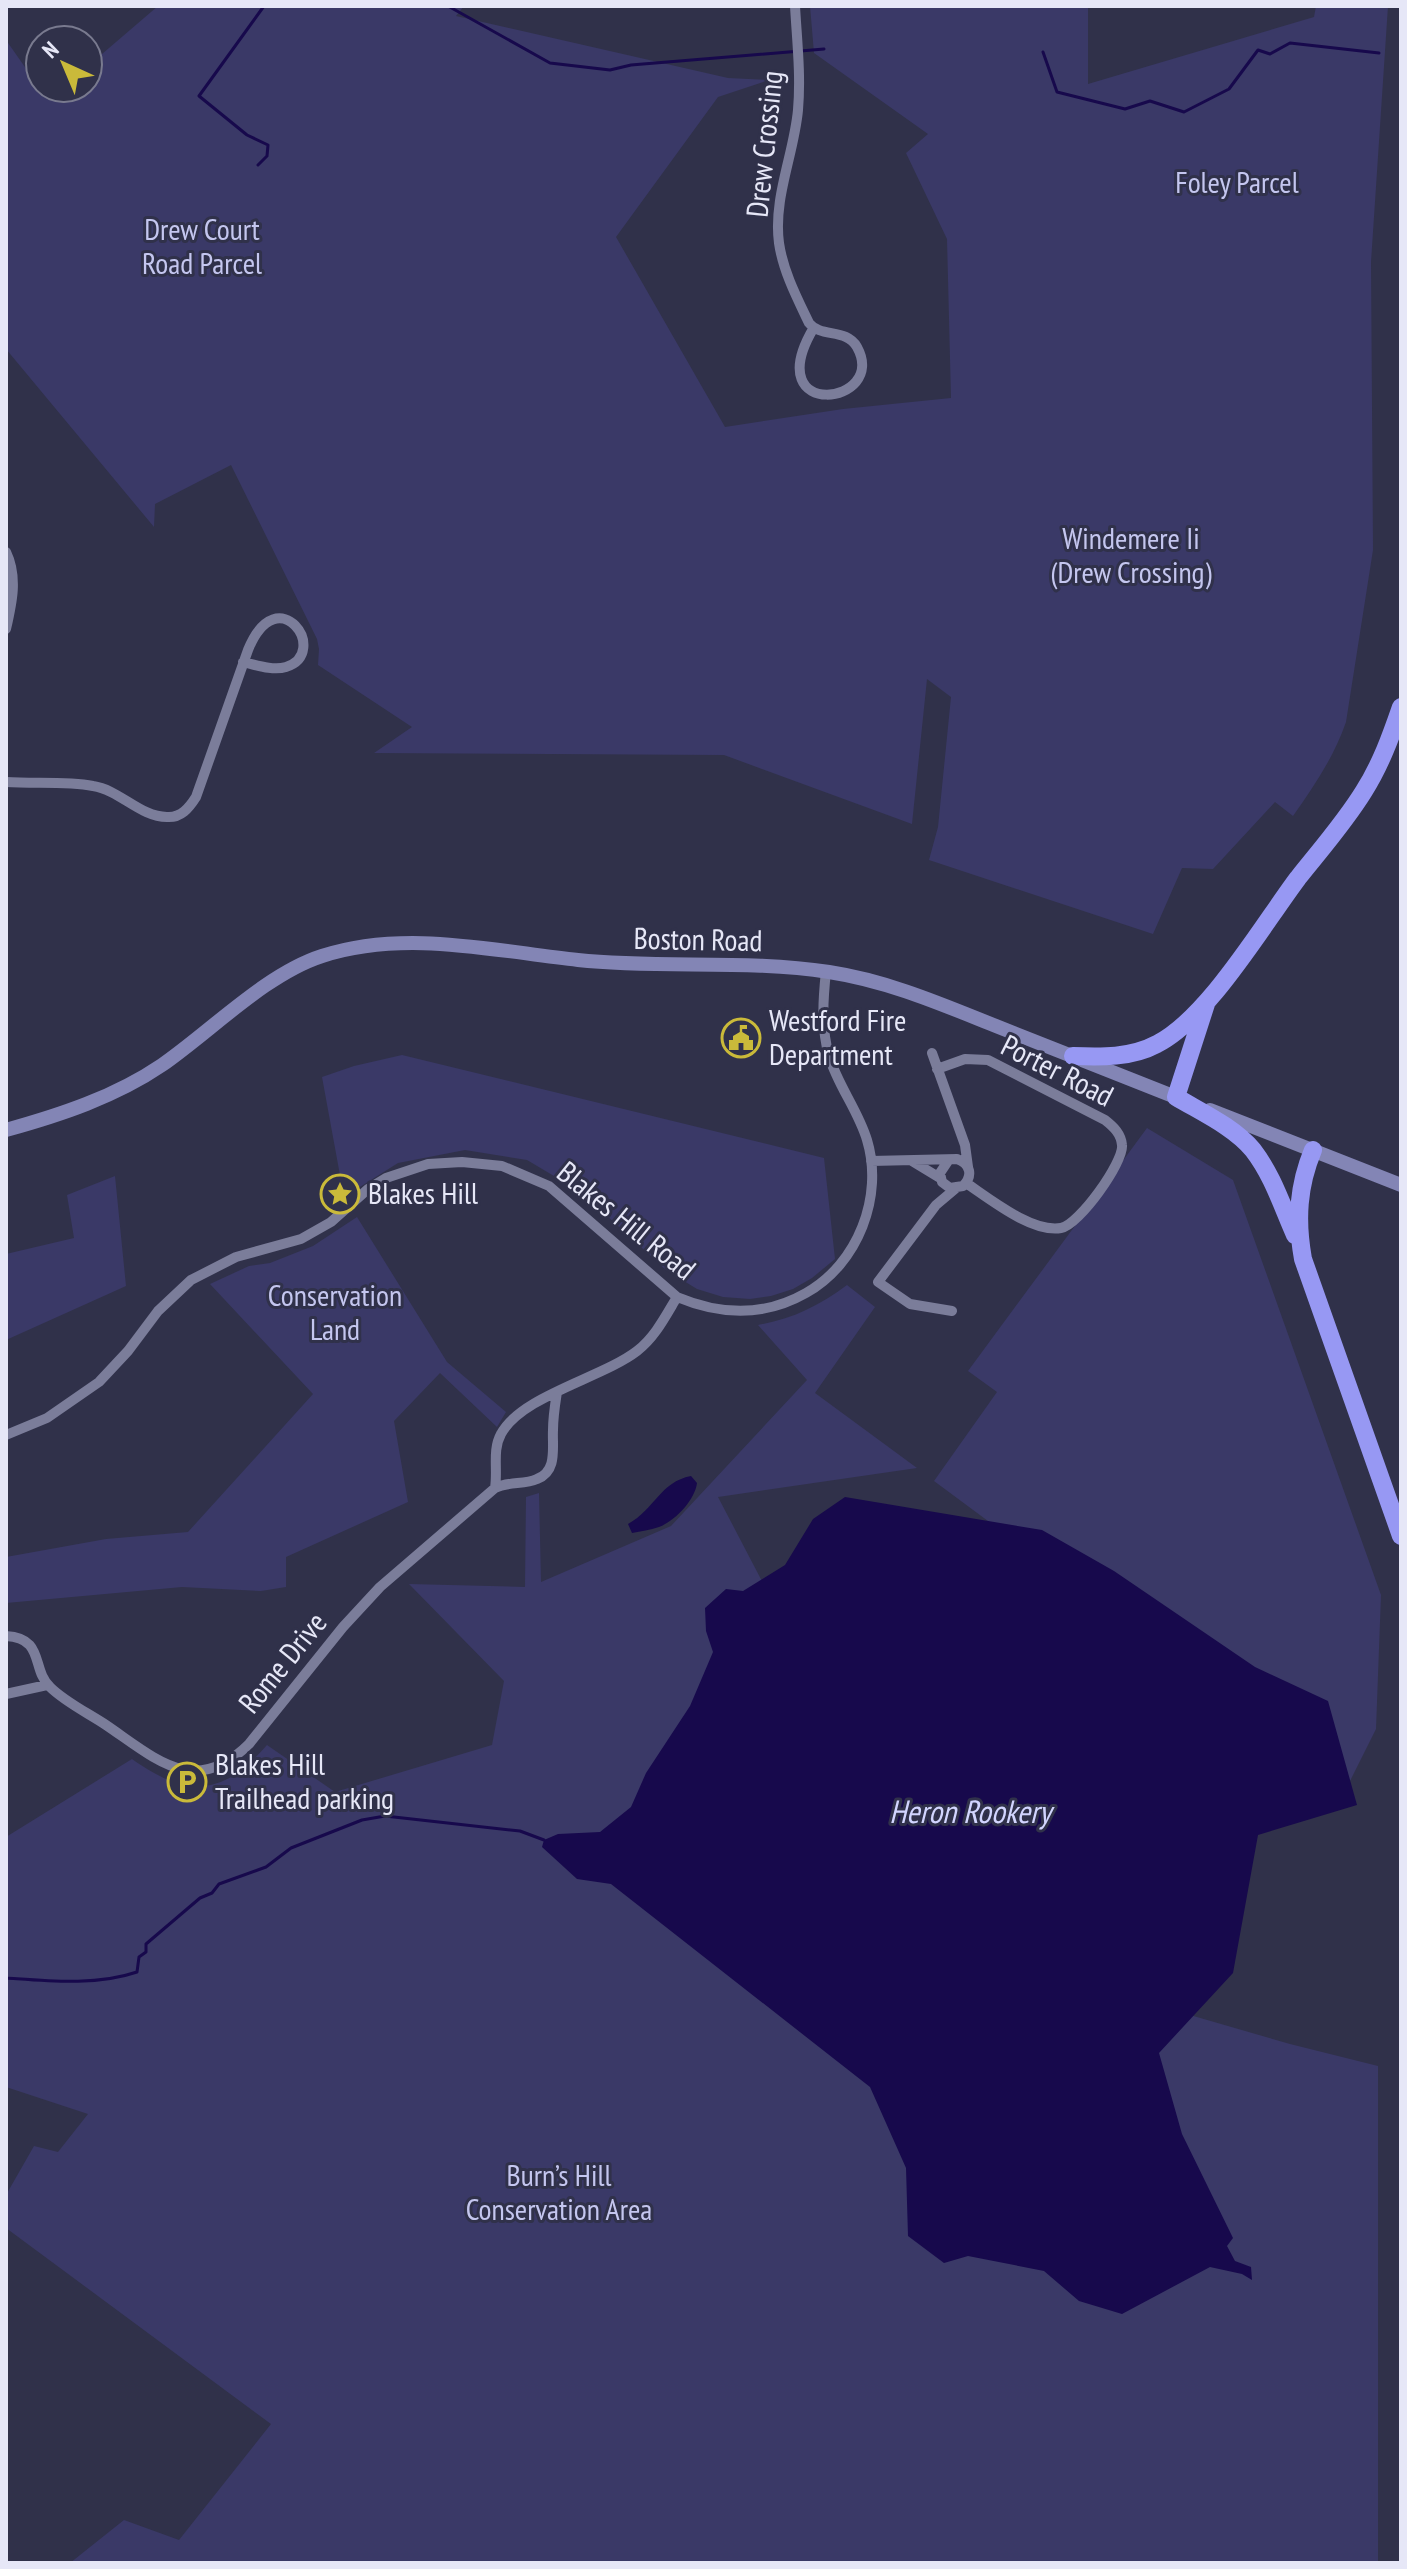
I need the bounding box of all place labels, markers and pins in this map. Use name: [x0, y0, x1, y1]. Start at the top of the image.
place label: Westford Fire Department: [769, 1000, 906, 1073]
public building icon: Westford Fire Department: [720, 1017, 762, 1059]
place icon: Blakes Hill: [319, 1173, 361, 1215]
place label: Blakes Hill: [368, 1173, 478, 1212]
place label: Blakes Hill Trailhead parking: [215, 1744, 394, 1817]
parking icon: Blakes Hill Trailhead parking: [166, 1761, 208, 1803]

